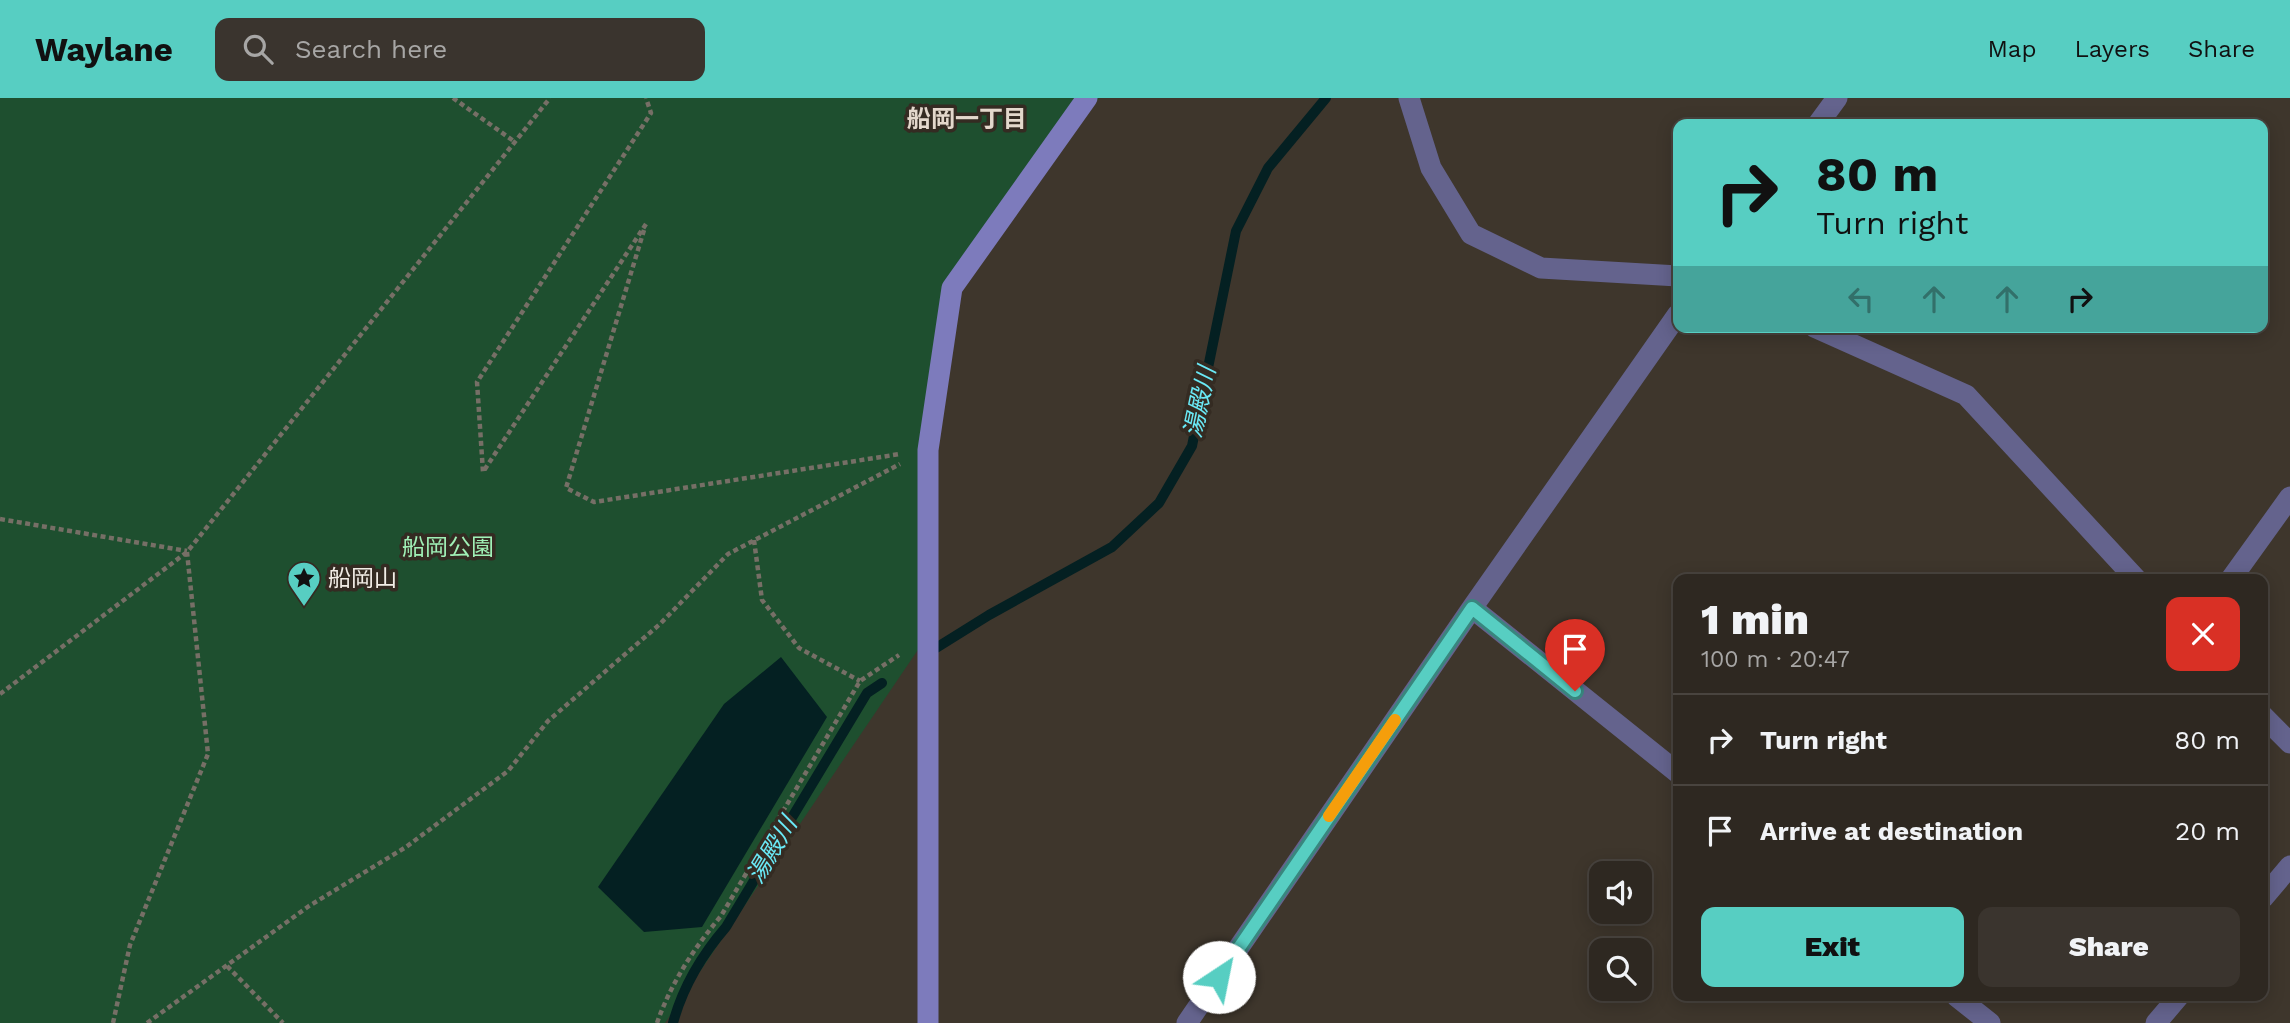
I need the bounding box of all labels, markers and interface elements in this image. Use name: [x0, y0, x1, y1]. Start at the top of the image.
search box: [215, 18, 705, 81]
text: Waylane: [35, 30, 173, 69]
icon: search: [239, 30, 277, 68]
text: Search here: [295, 34, 447, 64]
text: Map: [1988, 35, 2036, 63]
text: Layers: [2074, 35, 2150, 63]
text: Share: [2188, 35, 2255, 63]
district label: 船岡一丁目: [907, 105, 1027, 133]
text: 80 m: [1816, 145, 1938, 203]
icon: right: [1701, 147, 1792, 238]
text: Turn right: [1816, 204, 1968, 242]
icon: left: [1842, 280, 1880, 318]
icon: ahead: [1915, 280, 1953, 318]
icon: ahead: [1988, 280, 2026, 318]
icon: right: [2061, 280, 2099, 318]
water label: 湯殿川: [1179, 361, 1222, 440]
park label: 船岡公園: [402, 534, 494, 561]
place icon: 船岡山: [285, 559, 323, 608]
place label: 船岡山: [328, 565, 397, 592]
text: 1 min: [1701, 595, 1809, 644]
button: close: [2166, 597, 2240, 671]
pin: [1545, 619, 1605, 691]
icon: arrive: [1556, 630, 1594, 668]
text: 100 m · 20:47: [1701, 646, 1850, 673]
icon: right: [1701, 721, 1739, 759]
text: Turn right: [1760, 725, 1887, 755]
text: 80 m: [2174, 725, 2240, 755]
water label: 湯殿川: [741, 809, 804, 888]
icon: arrive: [1701, 812, 1739, 850]
text: Arrive at destination: [1760, 816, 2023, 846]
text: 20 m: [2175, 816, 2240, 846]
map controls: [1589, 861, 1652, 1001]
button: sound: [1589, 861, 1652, 924]
button: Exit: [1701, 907, 1964, 987]
button: Share: [1978, 907, 2240, 987]
button: search: [1589, 938, 1652, 1001]
position arrow: [1182, 940, 1256, 1014]

